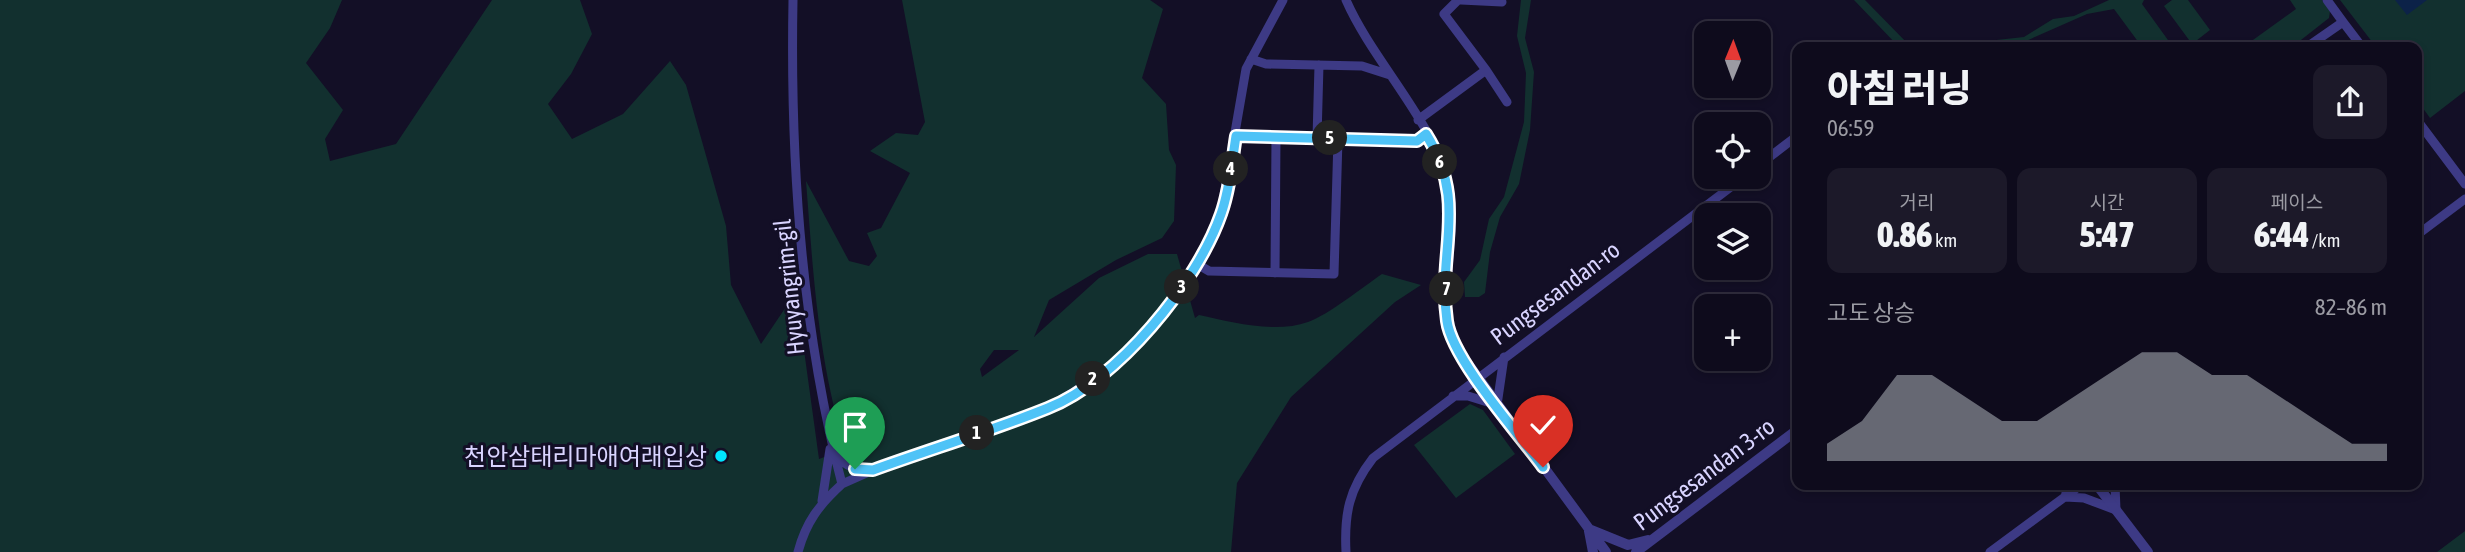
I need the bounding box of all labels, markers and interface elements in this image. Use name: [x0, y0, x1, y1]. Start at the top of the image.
north arrow: [1694, 21, 1771, 98]
map controls: [1694, 21, 1771, 371]
button: share: [2313, 65, 2387, 139]
text: 아침 러닝: [1827, 67, 1972, 110]
button: locate: [1694, 112, 1771, 189]
text: 06:59: [1827, 115, 1874, 141]
pin: 5: [1312, 120, 1348, 156]
text: 5: [1325, 126, 1334, 148]
pin: 6: [1422, 144, 1458, 180]
text: 6: [1435, 150, 1444, 172]
pin: 4: [1214, 152, 1248, 186]
text: 4: [1226, 157, 1235, 179]
text: 거리: [1900, 191, 1934, 213]
text: 시간: [2090, 191, 2124, 213]
text: 페이스: [2271, 191, 2323, 213]
button: layers: [1694, 203, 1771, 280]
text: 0.86: [1877, 214, 1932, 254]
text: 5:47: [2079, 214, 2135, 254]
text: 6:44: [2254, 214, 2309, 254]
street label: Hyuyangrim-gil: [768, 217, 810, 356]
text: km: [1932, 229, 1957, 251]
text: /km: [2309, 229, 2340, 251]
street label: Pungsesandan-ro: [1485, 236, 1625, 350]
pin: 3: [1164, 270, 1200, 304]
pin: 7: [1430, 272, 1464, 306]
text: 3: [1177, 275, 1186, 297]
text: 7: [1442, 277, 1451, 299]
button: +: [1694, 294, 1771, 371]
text: 82–86 m: [2315, 294, 2387, 320]
text: 고도 상승: [1827, 300, 1915, 326]
pin: 2: [1076, 362, 1110, 396]
text: 2: [1088, 367, 1097, 389]
pin: [1513, 395, 1573, 467]
pin: [825, 397, 885, 469]
icon: check: [1524, 406, 1562, 444]
icon: arrive: [836, 408, 874, 446]
street label: Pungsesandan 3-ro: [1628, 412, 1780, 536]
pin: 1: [960, 416, 995, 450]
text: 1: [972, 421, 981, 443]
place label: 천안삼태리마애여래입상: [464, 443, 707, 470]
marker: 천안삼태리마애여래입상: [713, 448, 729, 464]

